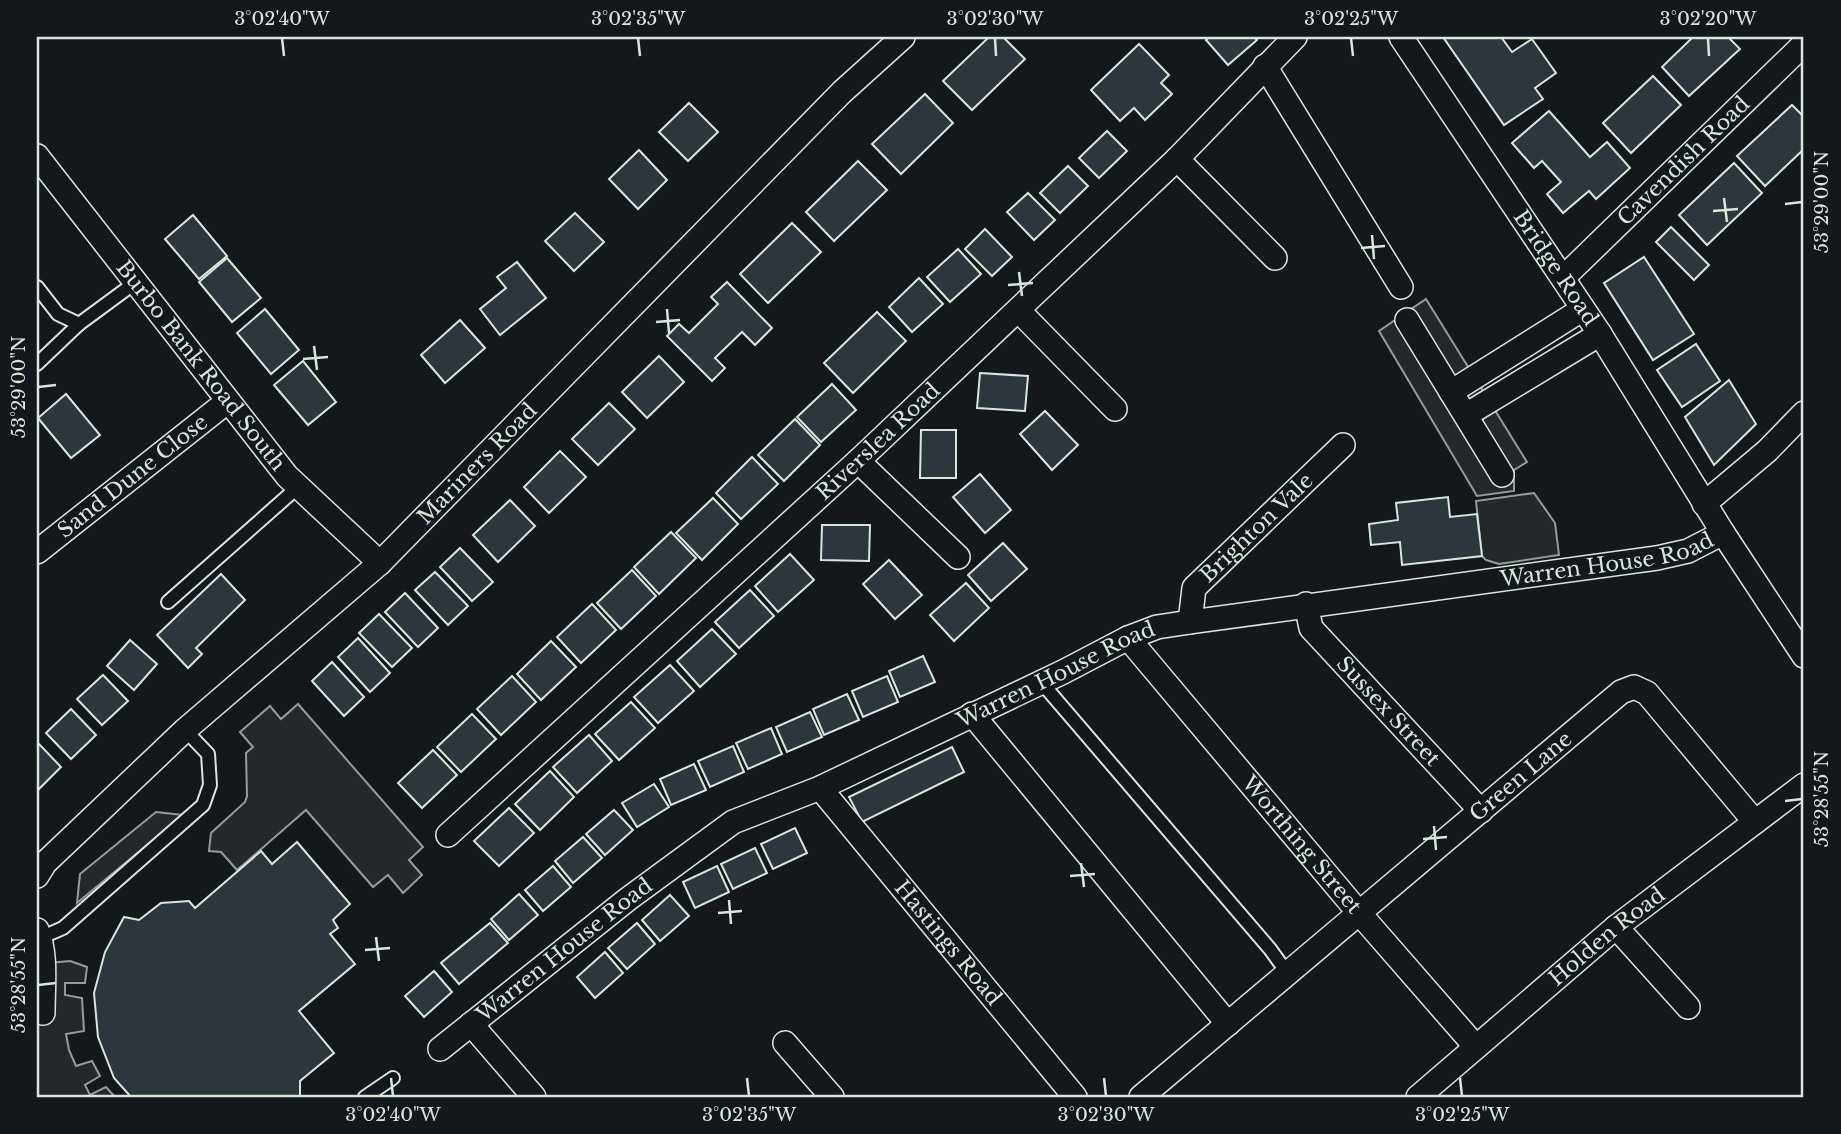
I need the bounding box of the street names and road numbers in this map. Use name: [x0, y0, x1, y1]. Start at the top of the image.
street label: Cavendish Road: [1612, 91, 1755, 231]
street label: Bridge Road: [1508, 205, 1604, 331]
street label: Burbo Bank Road South: [110, 255, 291, 476]
street label: Riverslea Road: [811, 377, 945, 506]
street label: Mariners Road: [412, 398, 542, 530]
street label: Sand Dune Close: [52, 409, 213, 544]
street label: Brighton Vale: [1195, 468, 1319, 588]
street label: Warren House Road: [1498, 527, 1718, 592]
street label: Warren House Road: [952, 616, 1159, 734]
street label: Sussex Street: [1331, 651, 1446, 771]
street label: Green Lane: [1464, 726, 1577, 827]
street label: Worthing Street: [1236, 770, 1367, 919]
street label: Warren House Road: [471, 873, 657, 1028]
street label: Hastings Road: [889, 875, 1007, 1011]
street label: Holden Road: [1544, 882, 1670, 992]

